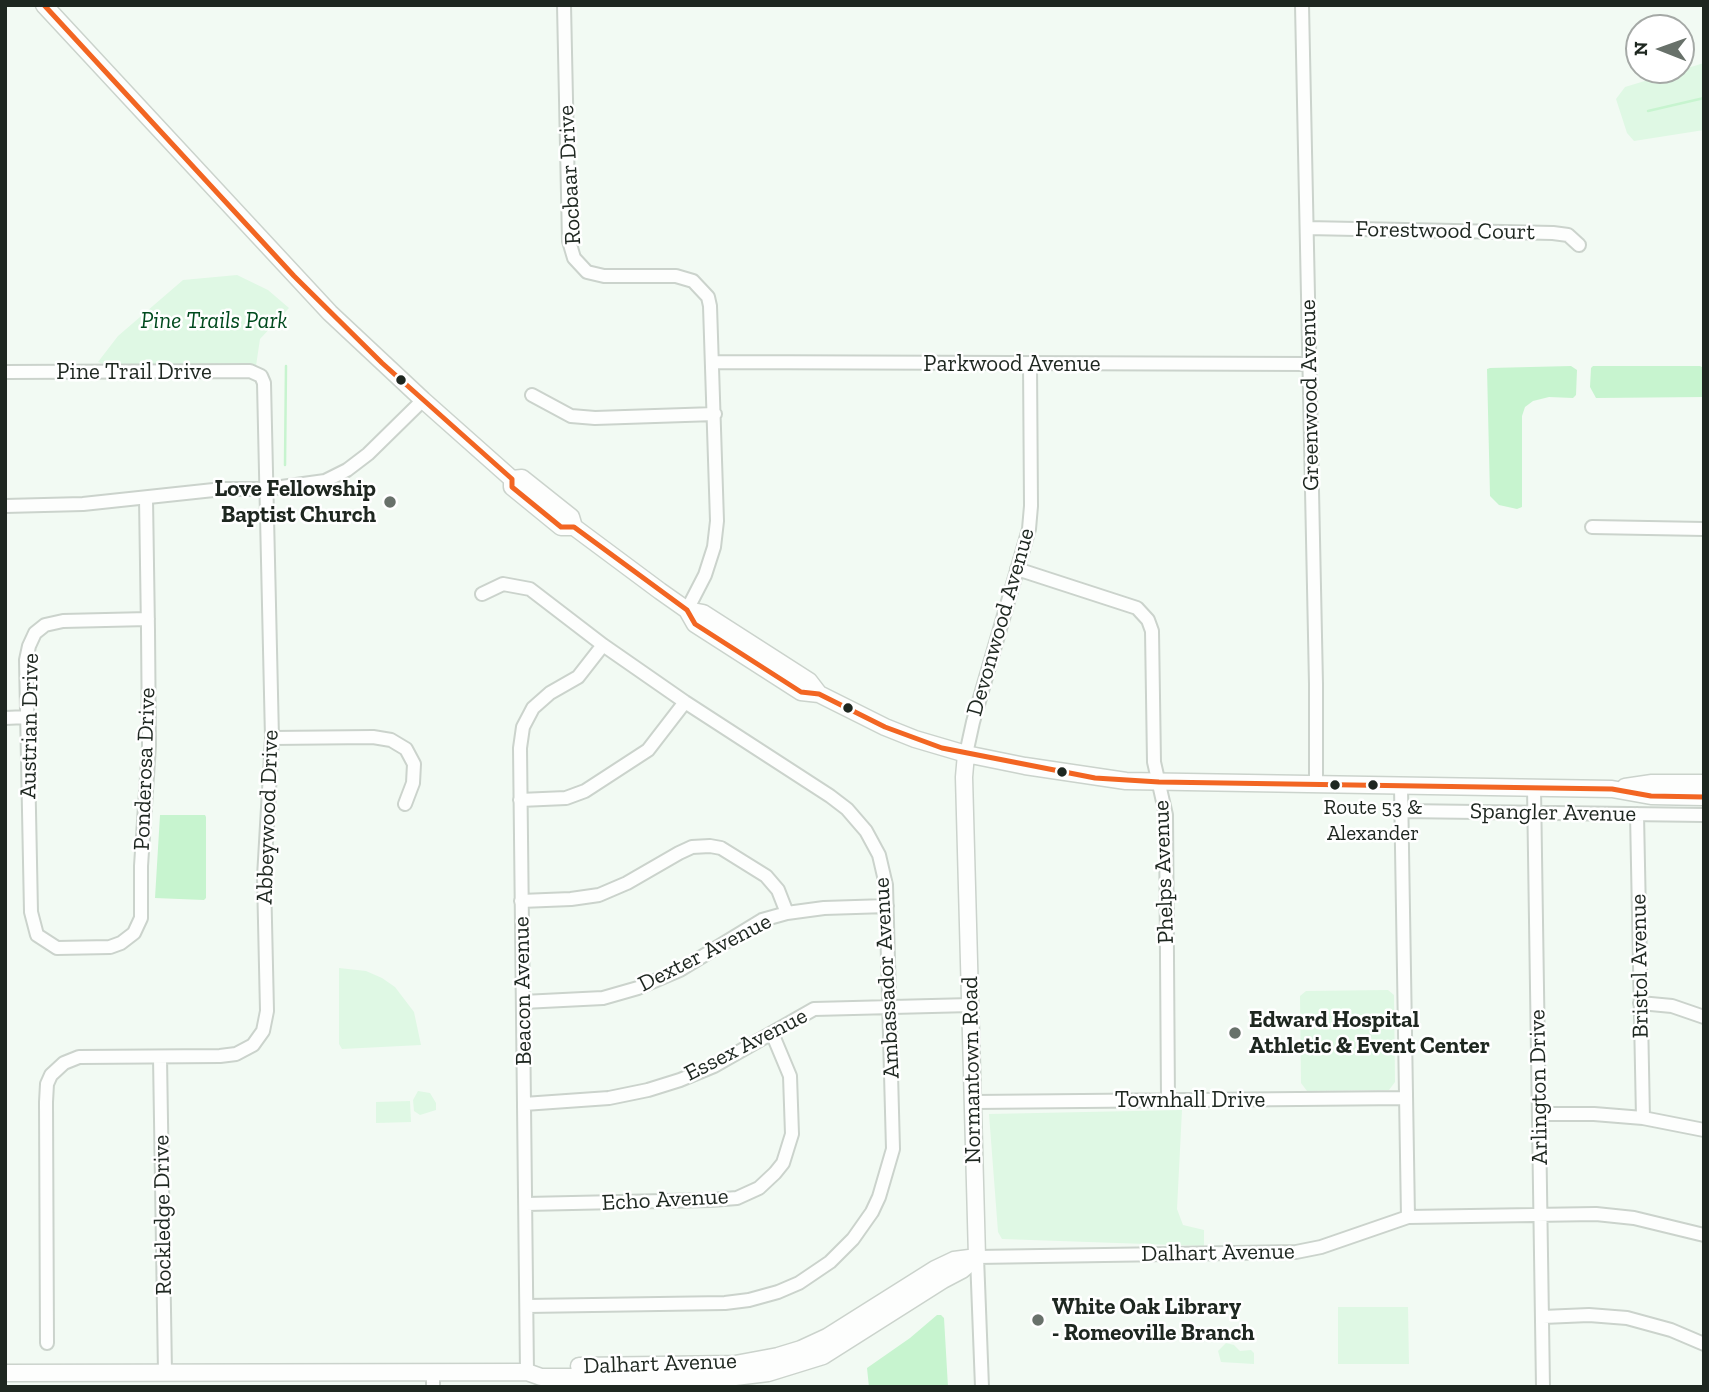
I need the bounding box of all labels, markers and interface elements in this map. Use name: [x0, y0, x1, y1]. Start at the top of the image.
north arrow: [1625, 14, 1695, 84]
text: N: [1629, 41, 1652, 56]
street label: Rocbaar Drive: [553, 104, 587, 246]
street label: Forestwood Court: [1355, 216, 1535, 246]
street label: Greenwood Avenue: [1295, 299, 1325, 491]
park label: Pine Trails Park: [140, 307, 288, 335]
street label: Parkwood Avenue: [923, 350, 1101, 378]
street label: Pine Trail Drive: [56, 358, 212, 386]
unlabelled marker: [394, 373, 408, 387]
place label: Love Fellowship Baptist Church: [215, 475, 376, 529]
marker: Love Fellowship Baptist Church: [382, 494, 398, 510]
street label: Devonwood Avenue: [961, 525, 1041, 719]
street label: Austrian Drive: [15, 653, 45, 799]
street label: Ponderosa Drive: [128, 687, 162, 851]
unlabelled marker: [841, 701, 855, 715]
street label: Abbeywood Drive: [251, 729, 285, 905]
unlabelled marker: [1055, 765, 1069, 779]
unlabelled marker: [1328, 778, 1342, 792]
marker: Route 53 & Alexander: [1366, 778, 1380, 792]
place label: Route 53 & Alexander: [1324, 795, 1422, 845]
street label: Spangler Avenue: [1470, 798, 1636, 828]
street label: Phelps Avenue: [1148, 800, 1180, 944]
street label: Ambassador Avenue: [868, 877, 906, 1079]
street label: Bristol Avenue: [1625, 893, 1655, 1039]
street label: Dexter Avenue: [634, 908, 776, 998]
street label: Beacon Avenue: [508, 916, 538, 1066]
street label: Normantown Road: [957, 976, 987, 1164]
street label: Essex Avenue: [680, 1002, 812, 1088]
place label: Edward Hospital Athletic & Event Center: [1249, 1006, 1490, 1060]
street label: Arlington Drive: [1524, 1009, 1554, 1165]
marker: Edward Hospital Athletic & Event Center: [1227, 1025, 1243, 1041]
street label: Townhall Drive: [1115, 1086, 1265, 1114]
street label: Rockledge Drive: [148, 1134, 178, 1296]
street label: Echo Avenue: [601, 1183, 729, 1217]
street label: Dalhart Avenue: [1141, 1238, 1295, 1268]
place label: White Oak Library - Romeoville Branch: [1052, 1293, 1255, 1347]
marker: White Oak Library - Romeoville Branch: [1030, 1312, 1046, 1328]
street label: Dalhart Avenue: [583, 1348, 737, 1380]

